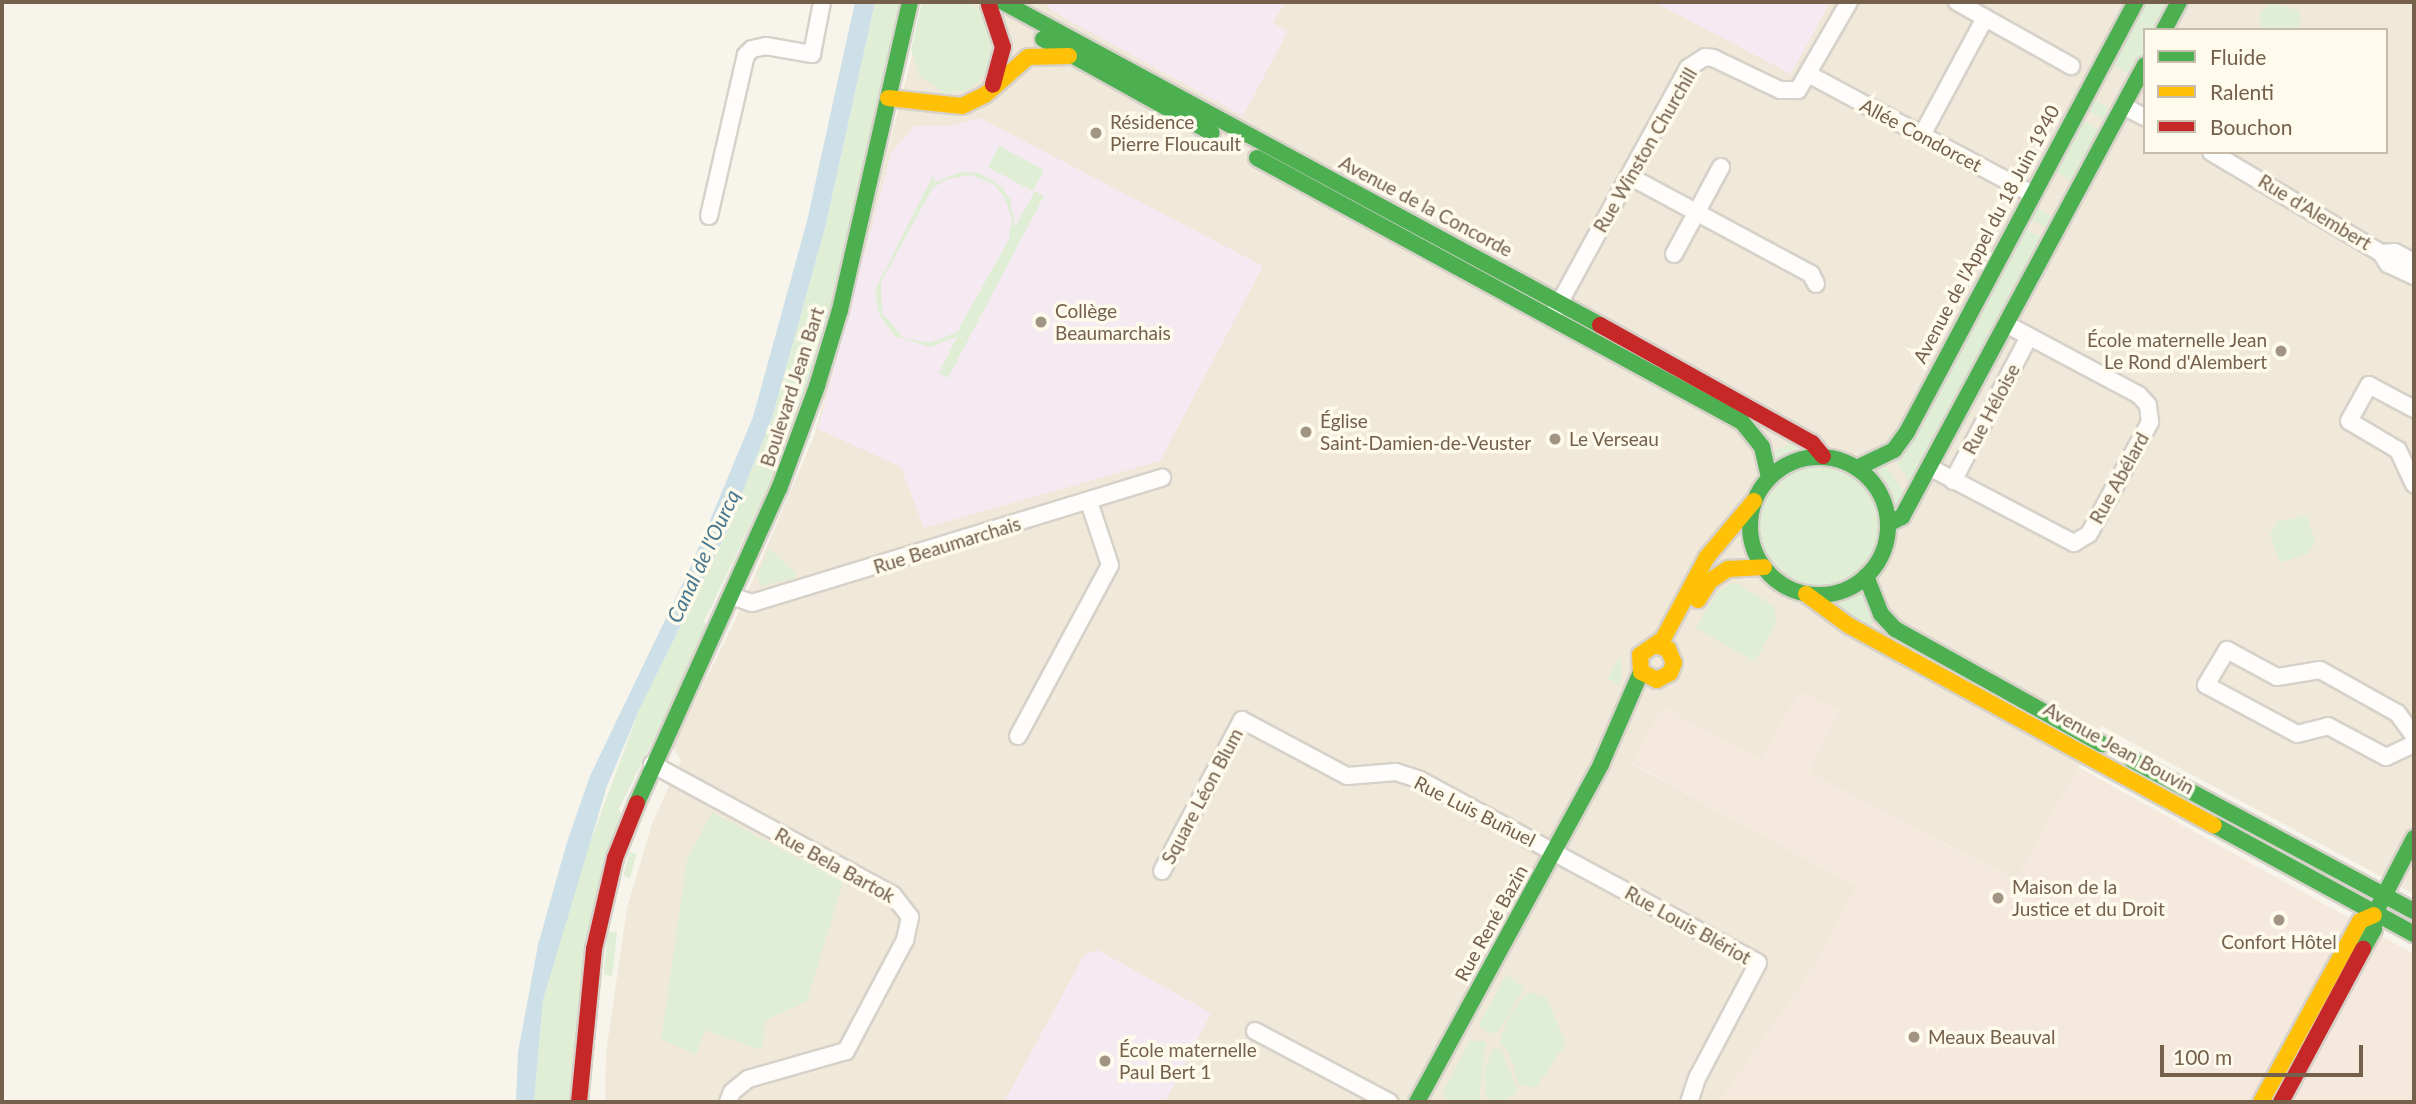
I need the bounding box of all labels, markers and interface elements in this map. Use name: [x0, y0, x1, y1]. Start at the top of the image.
legend: [2143, 28, 2388, 154]
text: Fluide: [2210, 44, 2266, 69]
street label: Rue Winston Churchill: [1588, 63, 1702, 237]
text: Ralenti: [2210, 79, 2274, 104]
street label: Allée Condorcet: [1856, 93, 1986, 177]
street label: Avenue de l'Appel du 18 Juin 1940: [1908, 101, 2064, 367]
place label: Résidence Pierre Floucault: [1110, 111, 1241, 155]
text: Bouchon: [2210, 114, 2292, 139]
marker: Résidence Pierre Floucault: [1088, 125, 1104, 141]
street label: Avenue de la Concorde: [1336, 151, 1516, 261]
street label: Rue d'Alembert: [2254, 169, 2376, 255]
place label: Collège Beaumarchais: [1055, 300, 1171, 344]
street label: Boulevard Jean Bart: [755, 304, 829, 470]
marker: Collège Beaumarchais: [1033, 314, 1049, 330]
place label: École maternelle Jean Le Rond d'Alembert: [2087, 329, 2267, 373]
marker: École maternelle Jean Le Rond d'Alembert: [2273, 343, 2289, 359]
street label: Rue Héloise: [1958, 360, 2024, 458]
place label: Église Saint-Damien-de-Veuster: [1320, 410, 1531, 454]
marker: Église Saint-Damien-de-Veuster: [1298, 424, 1314, 440]
place label: Le Verseau: [1569, 428, 1660, 450]
street label: Rue Abélard: [2084, 428, 2154, 528]
marker: Le Verseau: [1547, 431, 1563, 447]
water label: Canal de l'Ourcq: [661, 486, 745, 626]
street label: Rue Beaumarchais: [871, 512, 1023, 578]
street label: Avenue Jean Bouvin: [2040, 697, 2198, 799]
street label: Square Léon Blum: [1157, 724, 1247, 868]
street label: Rue Luis Buñuel: [1411, 771, 1539, 851]
street label: Rue Bela Bartok: [771, 823, 899, 907]
street label: Rue René Bazin: [1450, 861, 1532, 985]
place label: Maison de la Justice et du Droit: [2012, 876, 2165, 920]
street label: Rue Louis Blériot: [1621, 881, 1755, 969]
marker: Maison de la Justice et du Droit: [1990, 890, 2006, 906]
marker: Confort Hôtel: [2271, 912, 2287, 928]
place label: Confort Hôtel: [2221, 931, 2337, 953]
place label: Meaux Beauval: [1928, 1026, 2055, 1048]
marker: Meaux Beauval: [1906, 1029, 1922, 1045]
scale bar: [2164, 1030, 2367, 1074]
place label: École maternelle Paul Bert 1: [1119, 1039, 1257, 1083]
text: 100 m: [2173, 1044, 2232, 1069]
marker: École maternelle Paul Bert 1: [1097, 1053, 1113, 1069]

